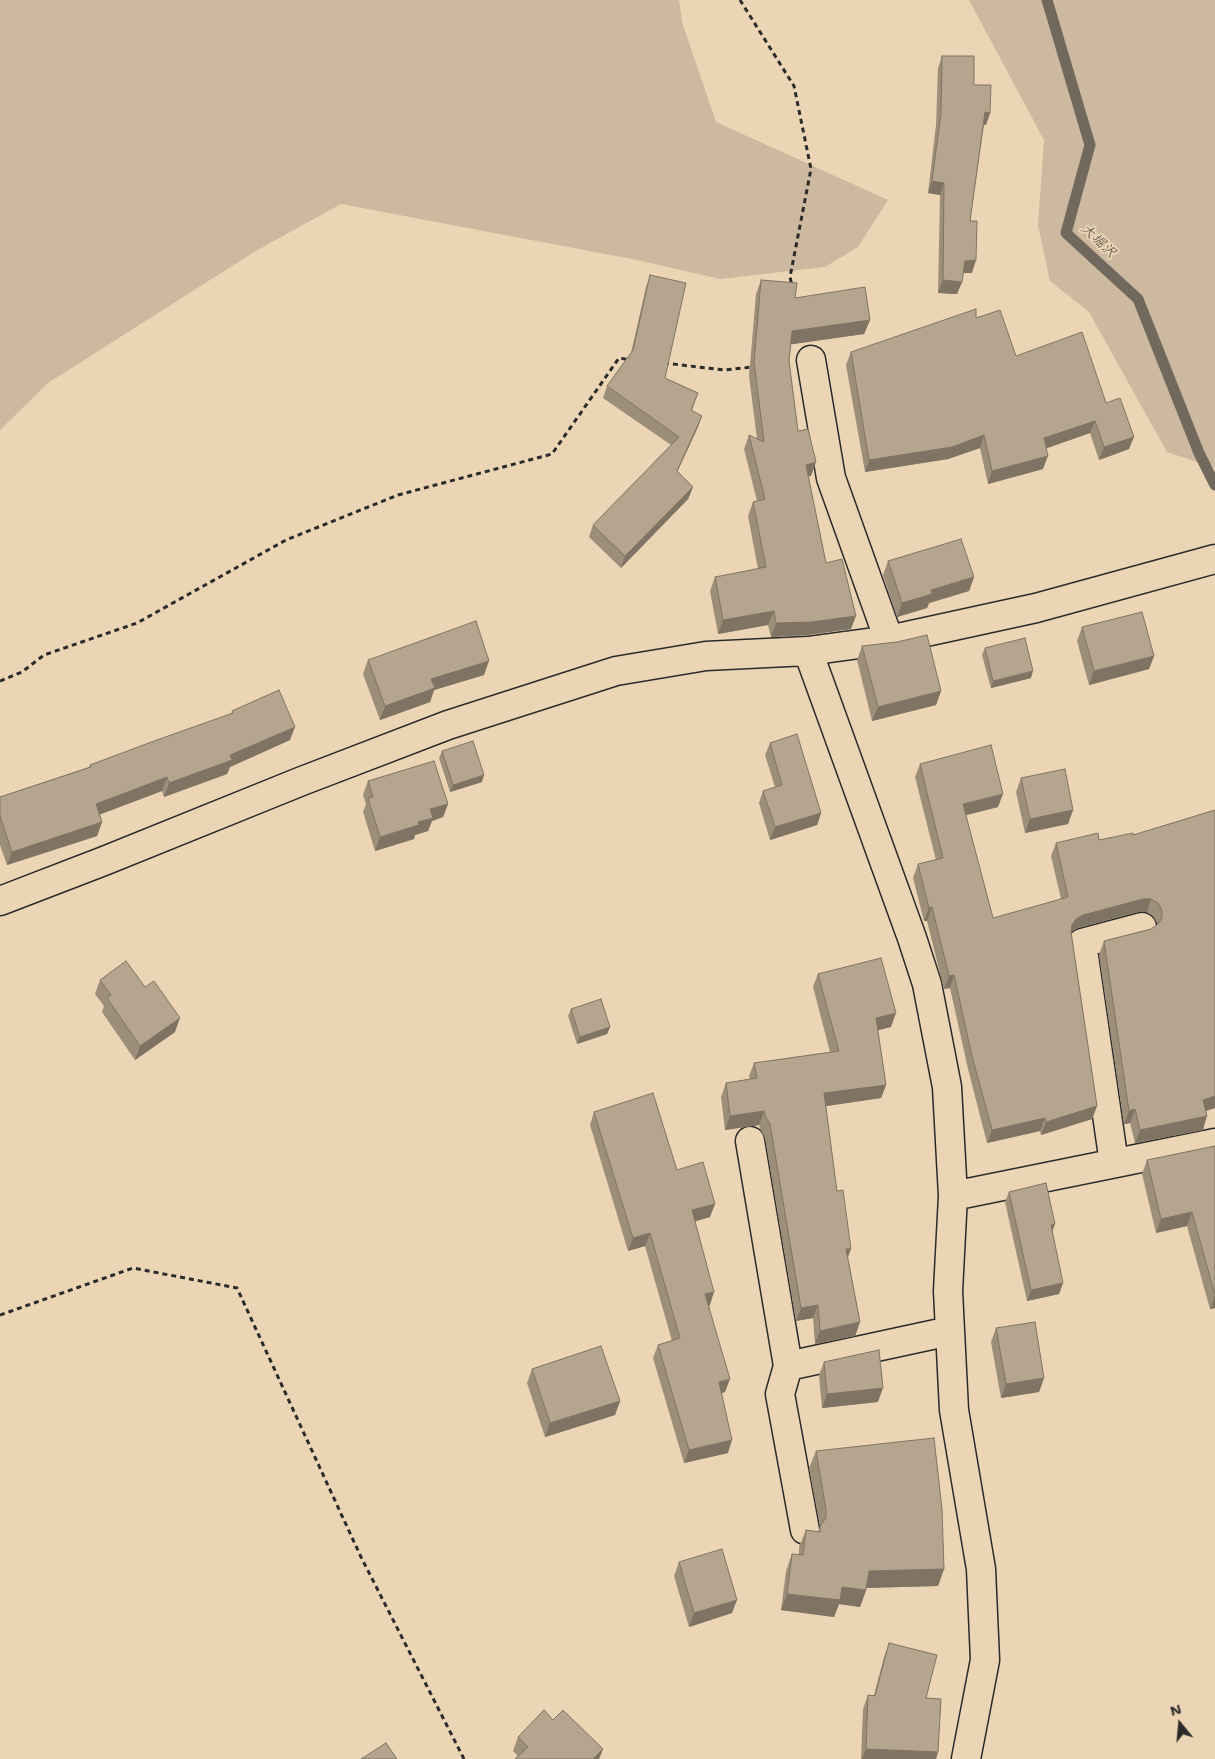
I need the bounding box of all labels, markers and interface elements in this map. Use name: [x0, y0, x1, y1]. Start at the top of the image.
water label: 大堀沢: [1077, 221, 1119, 261]
north arrow: [1155, 1699, 1205, 1749]
text: N: [1168, 1699, 1184, 1720]

